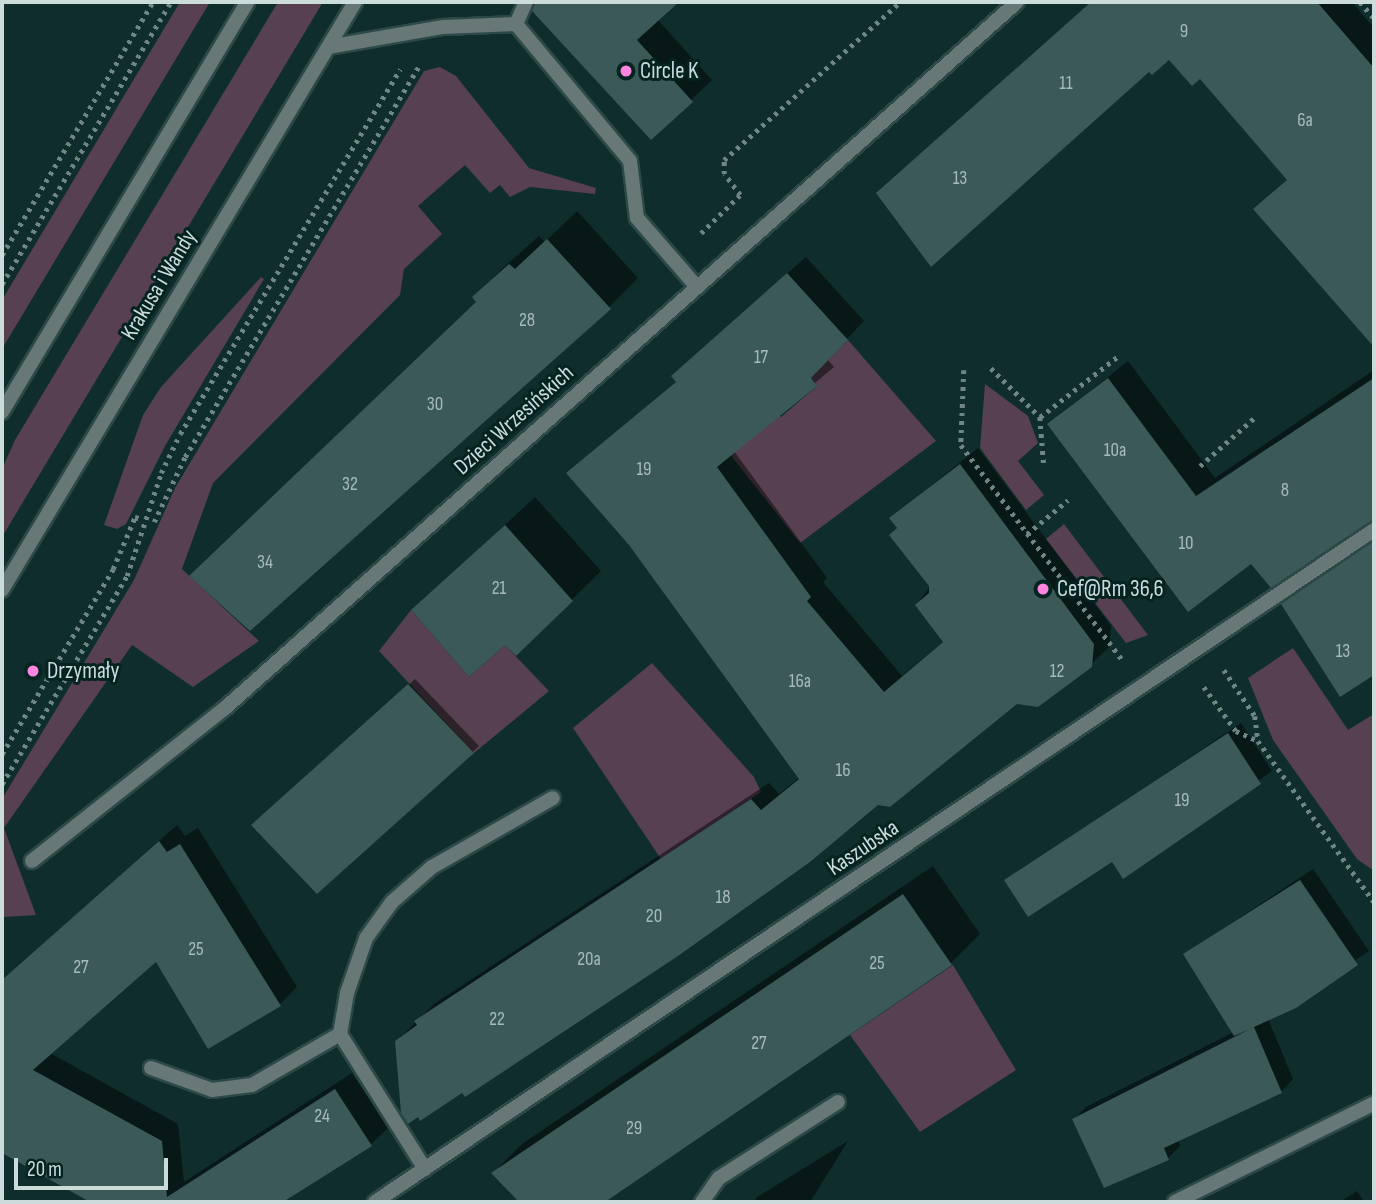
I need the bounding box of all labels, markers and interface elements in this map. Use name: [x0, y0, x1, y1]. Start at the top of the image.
house number: 9: [1180, 21, 1188, 43]
place label: Circle K: [640, 57, 699, 85]
marker: Circle K: [618, 63, 634, 79]
house number: 11: [1059, 73, 1073, 95]
house number: 6a: [1297, 110, 1313, 132]
house number: 13: [953, 168, 967, 190]
street label: Krakusa i Wandy: [115, 225, 203, 345]
house number: 28: [519, 310, 535, 332]
house number: 17: [754, 347, 768, 369]
street label: Dzieci Wrzesińskich: [449, 359, 579, 481]
house number: 30: [427, 394, 443, 416]
house number: 10a: [1104, 440, 1126, 462]
house number: 19: [636, 459, 652, 481]
house number: 32: [342, 474, 358, 496]
house number: 8: [1281, 480, 1289, 502]
house number: 10: [1178, 533, 1194, 555]
house number: 34: [257, 552, 273, 574]
place label: Cef@Rm 36,6: [1057, 575, 1164, 603]
house number: 21: [492, 578, 506, 600]
marker: Cef@Rm 36,6: [1035, 581, 1051, 597]
house number: 13: [1336, 641, 1350, 663]
place label: Drzymały: [47, 657, 119, 685]
house number: 12: [1050, 661, 1064, 683]
marker: Drzymały: [25, 663, 41, 679]
house number: 16a: [789, 671, 811, 693]
house number: 16: [836, 760, 850, 782]
house number: 19: [1174, 790, 1190, 812]
street label: Kaszubska: [822, 814, 904, 882]
house number: 18: [716, 887, 730, 909]
house number: 20: [646, 906, 662, 928]
house number: 25: [188, 939, 204, 961]
house number: 20a: [577, 949, 601, 971]
house number: 25: [869, 953, 885, 975]
house number: 27: [73, 957, 89, 979]
house number: 22: [489, 1009, 505, 1031]
house number: 27: [751, 1033, 767, 1055]
house number: 24: [314, 1106, 330, 1128]
house number: 29: [626, 1118, 642, 1140]
scale bar: [18, 1144, 172, 1188]
text: 20 m: [27, 1157, 62, 1182]

